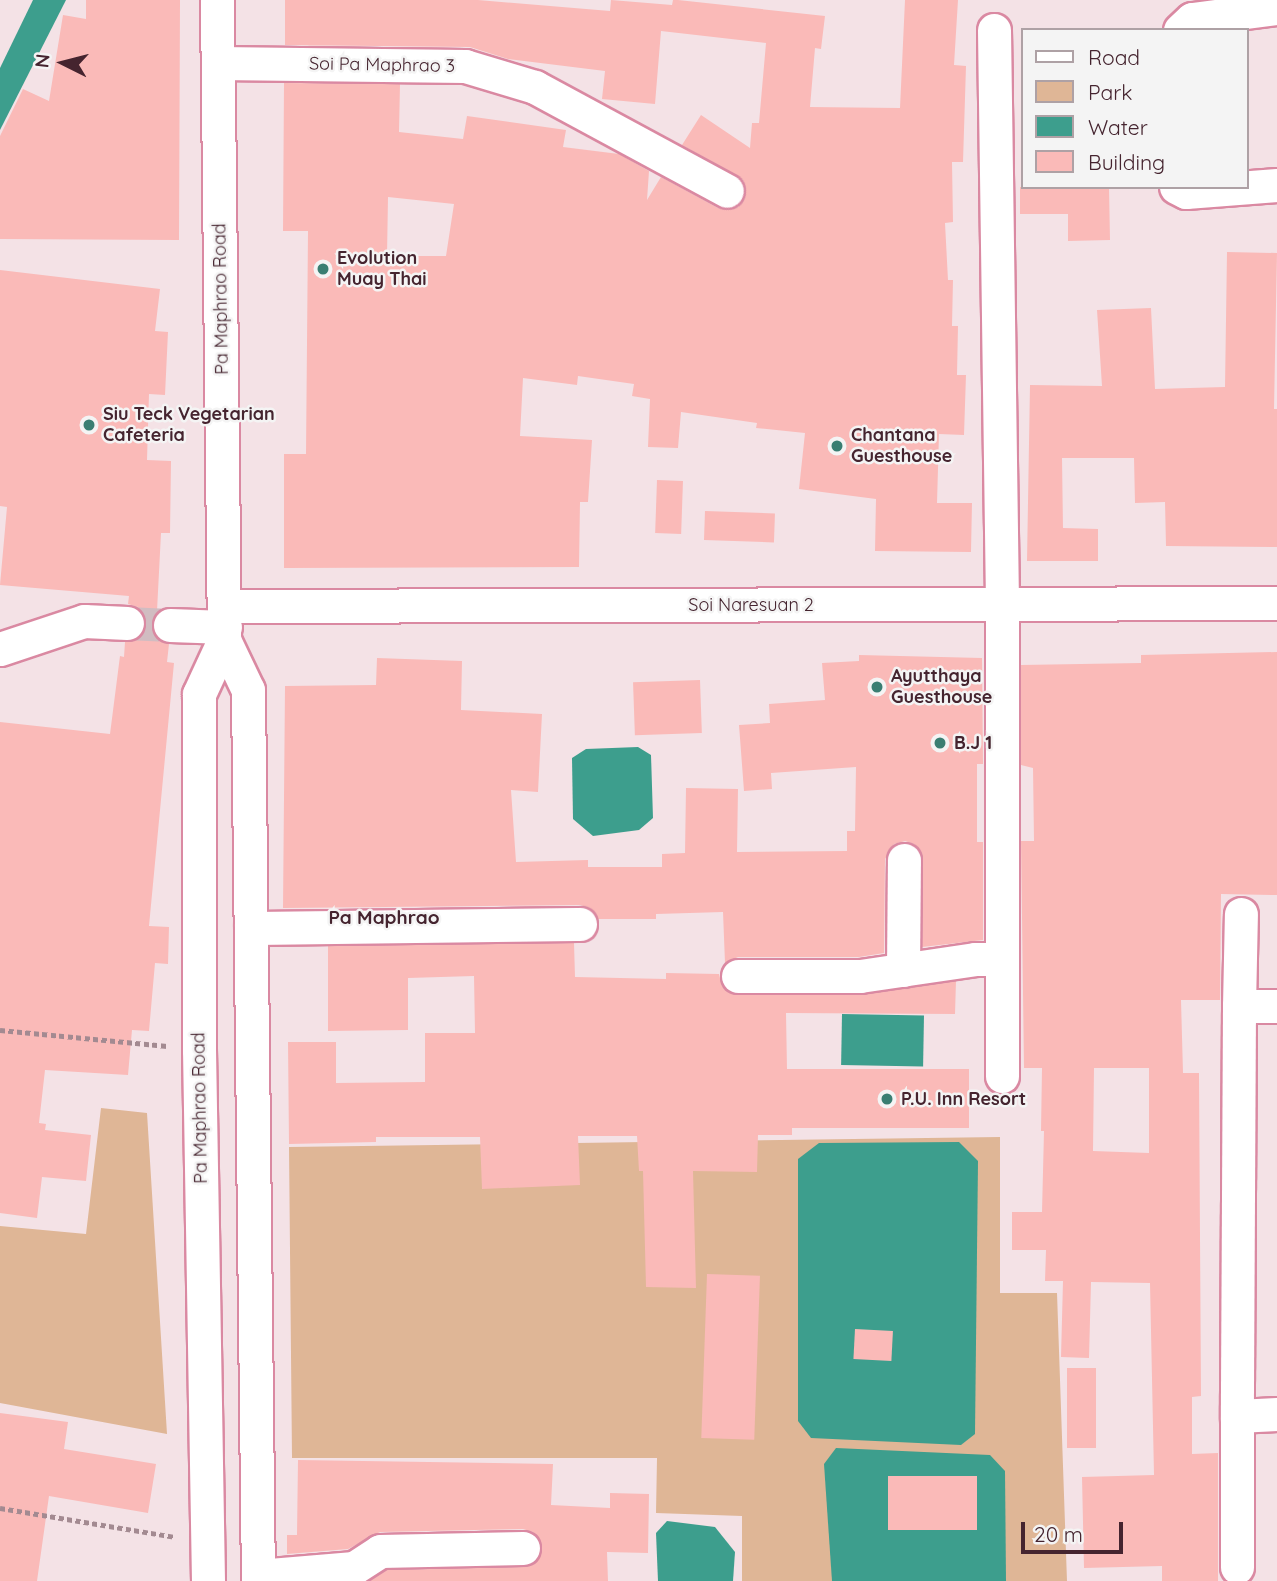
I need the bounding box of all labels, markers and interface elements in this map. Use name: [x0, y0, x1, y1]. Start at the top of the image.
north arrow: [28, 28, 98, 98]
legend: [1021, 28, 1249, 189]
text: Road: [1088, 44, 1140, 70]
text: N: [29, 53, 55, 69]
street label: Soi Pa Maphrao 3: [309, 53, 455, 77]
text: Park: [1088, 79, 1132, 105]
text: Water: [1088, 114, 1148, 140]
text: Building: [1088, 149, 1165, 175]
street label: Pa Maphrao Road: [209, 223, 233, 375]
place label: Evolution Muay Thai: [337, 248, 427, 290]
marker: Evolution Muay Thai: [315, 261, 331, 277]
place label: Siu Teck Vegetarian Cafeteria: [103, 404, 275, 446]
marker: Siu Teck Vegetarian Cafeteria: [81, 417, 97, 433]
place label: Chantana Guesthouse: [851, 425, 952, 467]
marker: Chantana Guesthouse: [829, 438, 845, 454]
street label: Soi Naresuan 2: [688, 594, 814, 616]
place label: Ayutthaya Guesthouse: [891, 666, 992, 708]
marker: Ayutthaya Guesthouse: [869, 679, 885, 695]
place label: B.J 1: [954, 732, 992, 754]
marker: B.J 1: [932, 735, 948, 751]
district label: Pa Maphrao: [329, 907, 439, 929]
street label: Pa Maphrao Road: [188, 1032, 212, 1184]
place label: P.U. Inn Resort: [901, 1088, 1026, 1110]
marker: P.U. Inn Resort: [879, 1091, 895, 1107]
scale bar: [1025, 1508, 1126, 1552]
text: 20 m: [1034, 1521, 1083, 1547]

